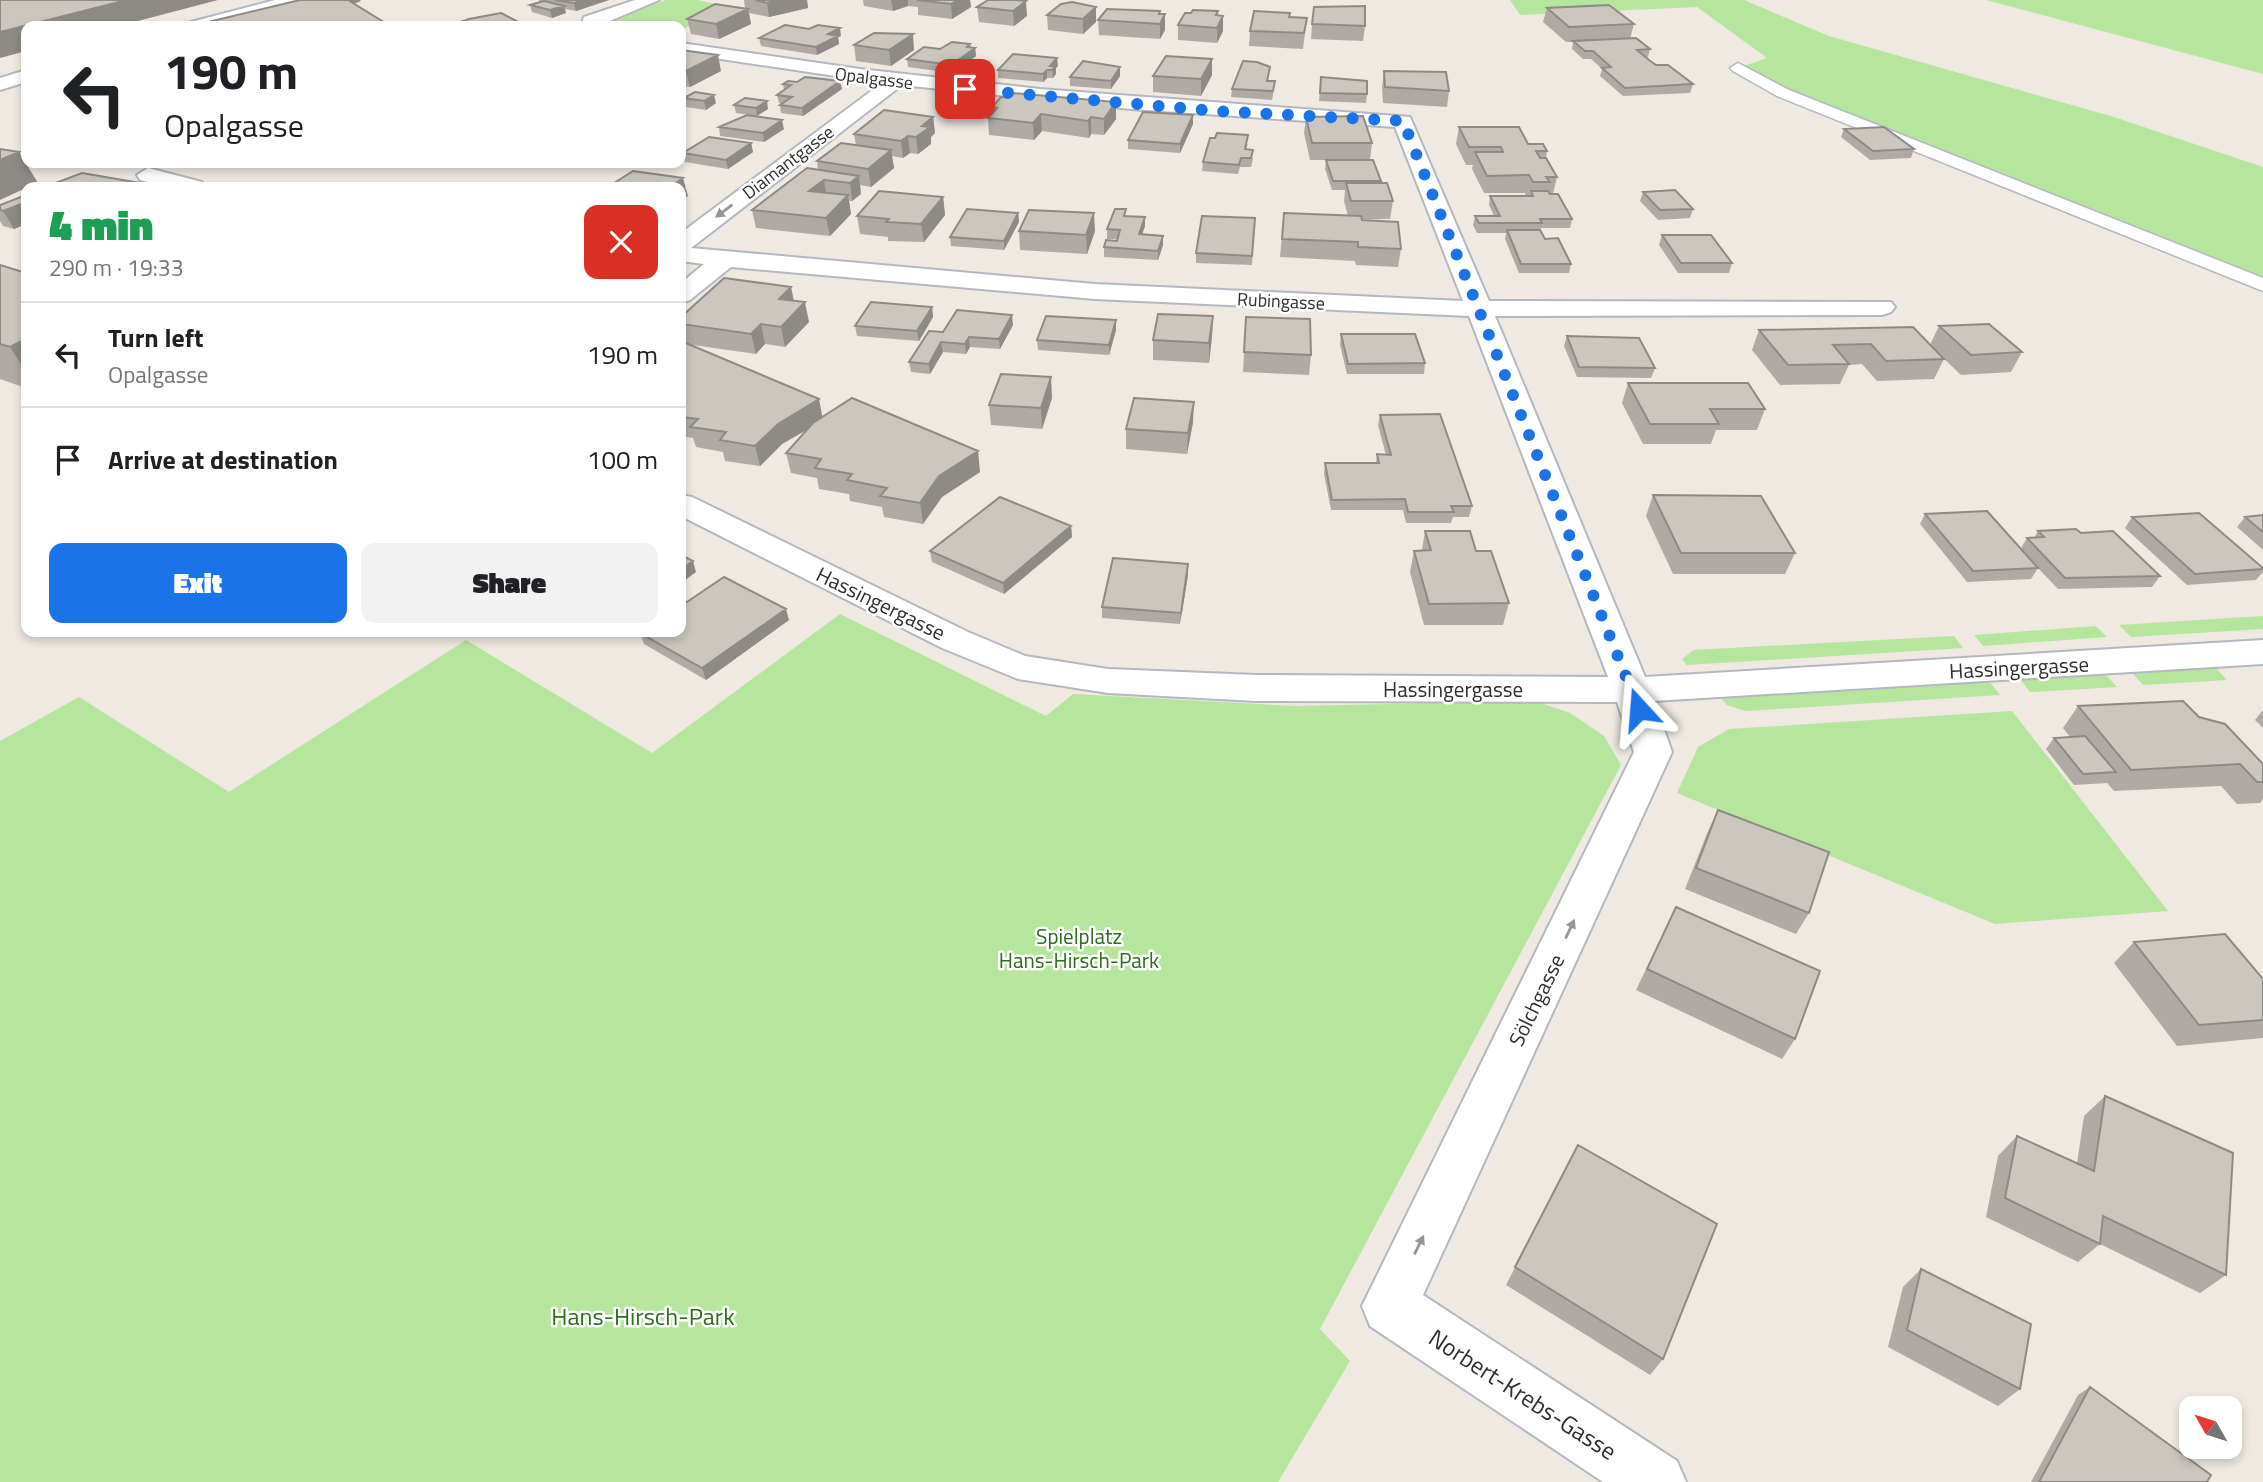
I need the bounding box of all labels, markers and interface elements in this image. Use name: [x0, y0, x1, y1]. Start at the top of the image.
text: 190 m: [164, 33, 298, 108]
icon: left: [49, 49, 140, 140]
pin: [935, 59, 995, 119]
street label: Opalgasse: [833, 60, 915, 96]
icon: arrive: [946, 70, 984, 108]
text: Opalgasse: [164, 101, 304, 149]
street label: Diamantgasse: [736, 119, 840, 205]
text: 4 min: [49, 192, 153, 256]
one-way arrow: [715, 204, 733, 218]
button: close: [584, 205, 658, 279]
text: 290 m · 19:33: [49, 250, 184, 285]
street label: Rubingasse: [1236, 285, 1326, 317]
text: Turn left: [108, 318, 203, 357]
text: 190 m: [587, 335, 658, 374]
icon: left: [49, 336, 87, 374]
text: Opalgasse: [108, 357, 209, 392]
text: Arrive at destination: [108, 440, 338, 479]
text: 100 m: [587, 440, 658, 479]
icon: arrive: [49, 441, 87, 479]
button: Exit: [49, 543, 347, 623]
button: Share: [361, 543, 658, 623]
street label: Hassingergasse: [811, 558, 951, 648]
street label: Hassingergasse: [1948, 647, 2090, 687]
position arrow: [1602, 672, 1676, 746]
street label: Hassingergasse: [1383, 673, 1523, 705]
one-way arrow: [1564, 919, 1576, 939]
park label: Spielplatz Hans-Hirsch-Park: [999, 920, 1159, 976]
street label: Sölchgasse: [1500, 948, 1572, 1052]
one-way arrow: [1413, 1235, 1425, 1255]
park label: Hans-Hirsch-Park: [551, 1298, 735, 1334]
street label: Norbert-Krebs-Gasse: [1422, 1320, 1624, 1468]
north arrow: [2179, 1396, 2242, 1460]
map controls: [2179, 1396, 2242, 1459]

